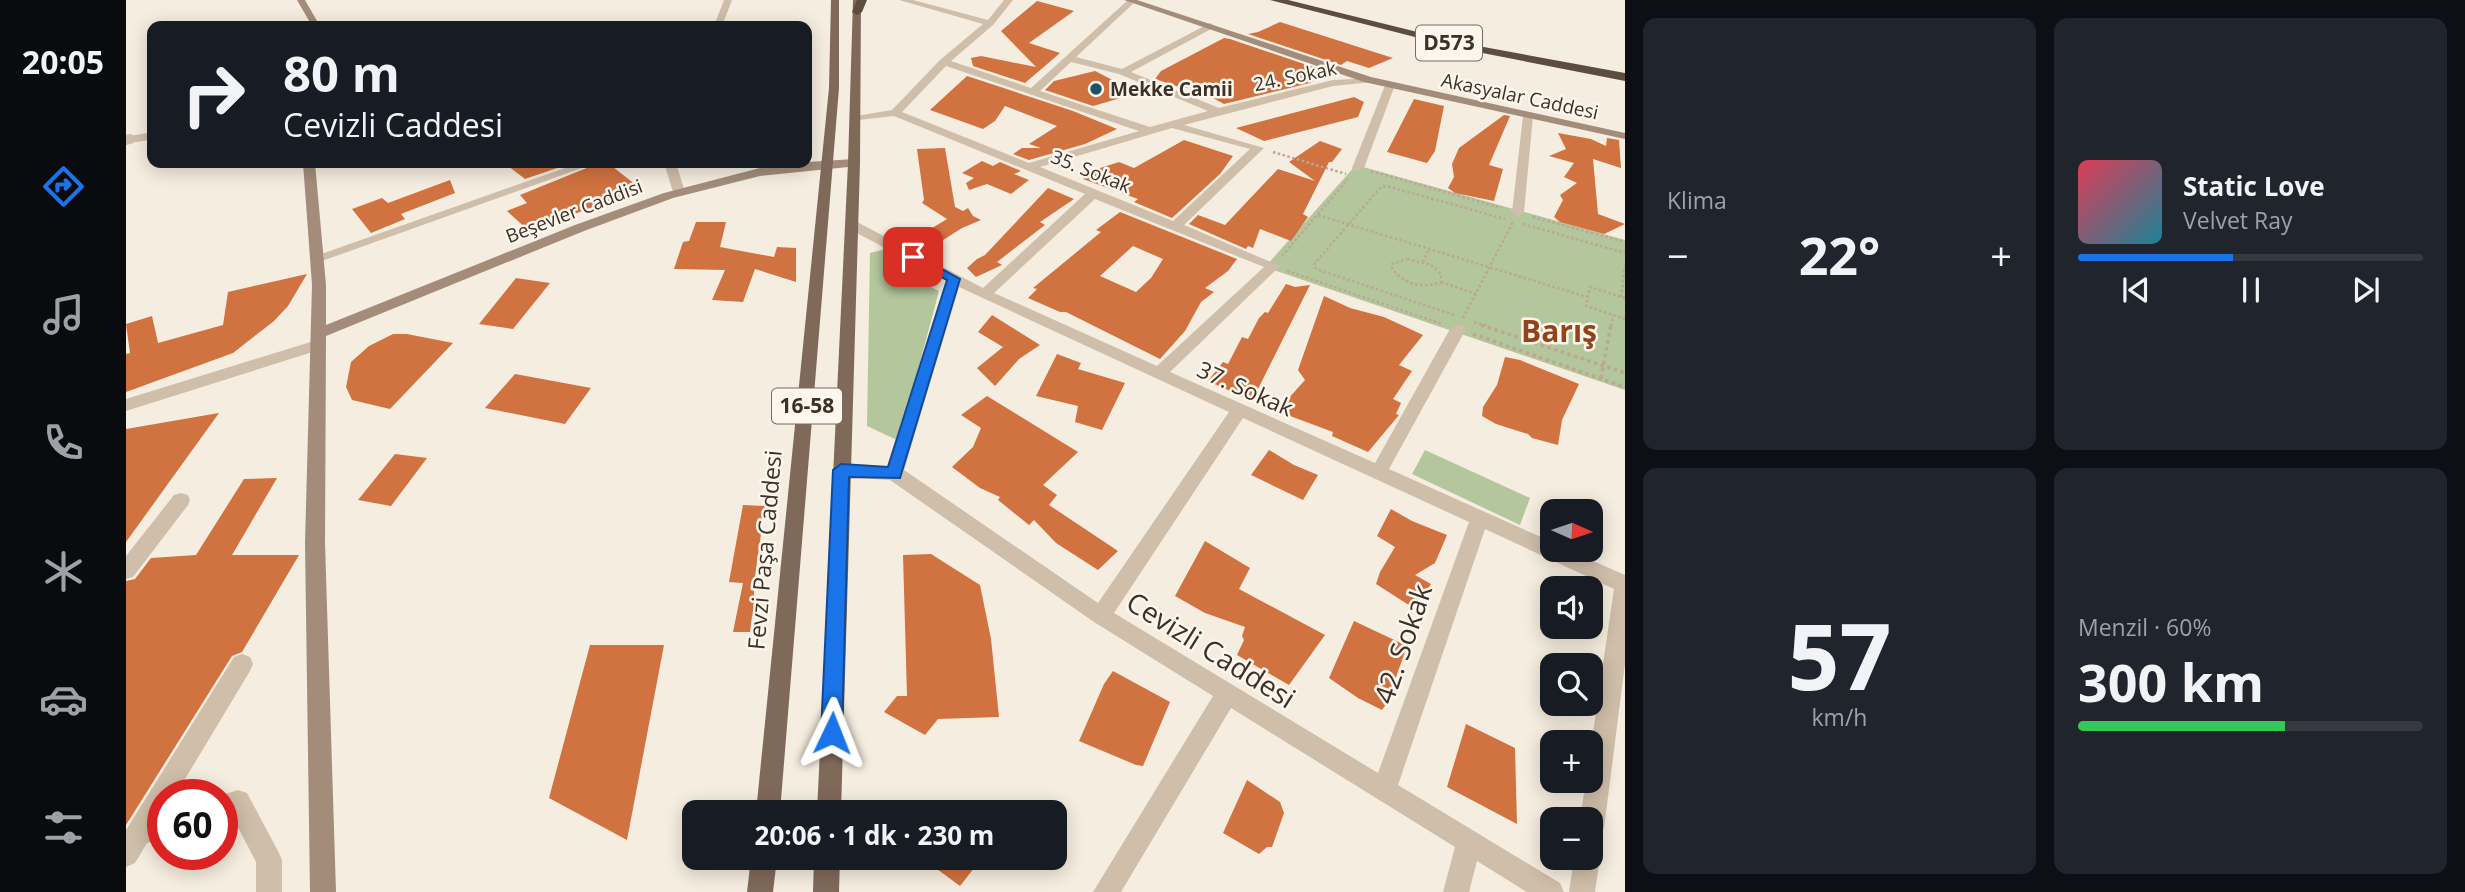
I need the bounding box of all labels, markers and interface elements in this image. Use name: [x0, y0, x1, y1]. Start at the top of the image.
road number: D573: [1416, 26, 1482, 60]
text: 20:05: [22, 40, 104, 83]
text: 80 m: [283, 40, 400, 106]
icon: right: [168, 49, 259, 140]
street label: 24. Sokak: [1251, 55, 1339, 97]
street label: Akasyalar Caddesi: [1439, 67, 1601, 125]
place label: Mekke Camii: [1110, 76, 1233, 102]
marker: Mekke Camii: [1088, 81, 1104, 97]
text: Cevizli Caddesi: [283, 103, 503, 146]
street label: 35. Sokak: [1047, 143, 1135, 199]
icon: directions: [39, 162, 88, 211]
text: Static Love: [2183, 168, 2325, 204]
street label: Beşevler Caddisi: [502, 173, 646, 249]
text: Klima: [1667, 184, 1727, 216]
text: Velvet Ray: [2183, 204, 2293, 236]
text: 22°: [1799, 219, 1880, 290]
pin: [883, 227, 943, 287]
text: −: [1667, 229, 1689, 281]
text: +: [1990, 229, 2012, 281]
icon: arrive: [894, 238, 932, 276]
icon: previous: [2117, 271, 2155, 309]
icon: pause: [2232, 271, 2270, 309]
icon: next: [2347, 271, 2385, 309]
icon: music: [39, 290, 88, 339]
district label: Barış: [1521, 310, 1597, 351]
street label: 37. Sokak: [1192, 353, 1298, 423]
road number: 16-58: [772, 388, 842, 424]
icon: phone: [39, 418, 88, 467]
street label: Fevzi Paşa Caddesi: [739, 449, 789, 651]
north arrow: [1540, 499, 1603, 562]
map controls: [1540, 499, 1603, 870]
icon: climate: [39, 547, 88, 596]
button: sound: [1540, 576, 1603, 639]
street label: 42. Sokak: [1364, 579, 1440, 708]
street label: Cevizli Caddesi: [1120, 582, 1303, 716]
text: 57: [1787, 593, 1892, 717]
text: Menzil · 60%: [2078, 611, 2211, 643]
text: 300 km: [2078, 646, 2264, 717]
button: search: [1540, 653, 1603, 716]
icon: car: [39, 675, 88, 724]
position arrow: [795, 696, 869, 770]
text: km/h: [1812, 701, 1867, 733]
button: +: [1540, 730, 1603, 793]
speed limit sign: 60: [147, 779, 238, 870]
icon: filters: [39, 803, 88, 852]
button: −: [1540, 807, 1603, 870]
text: 20:06 · 1 dk · 230 m: [755, 817, 994, 853]

